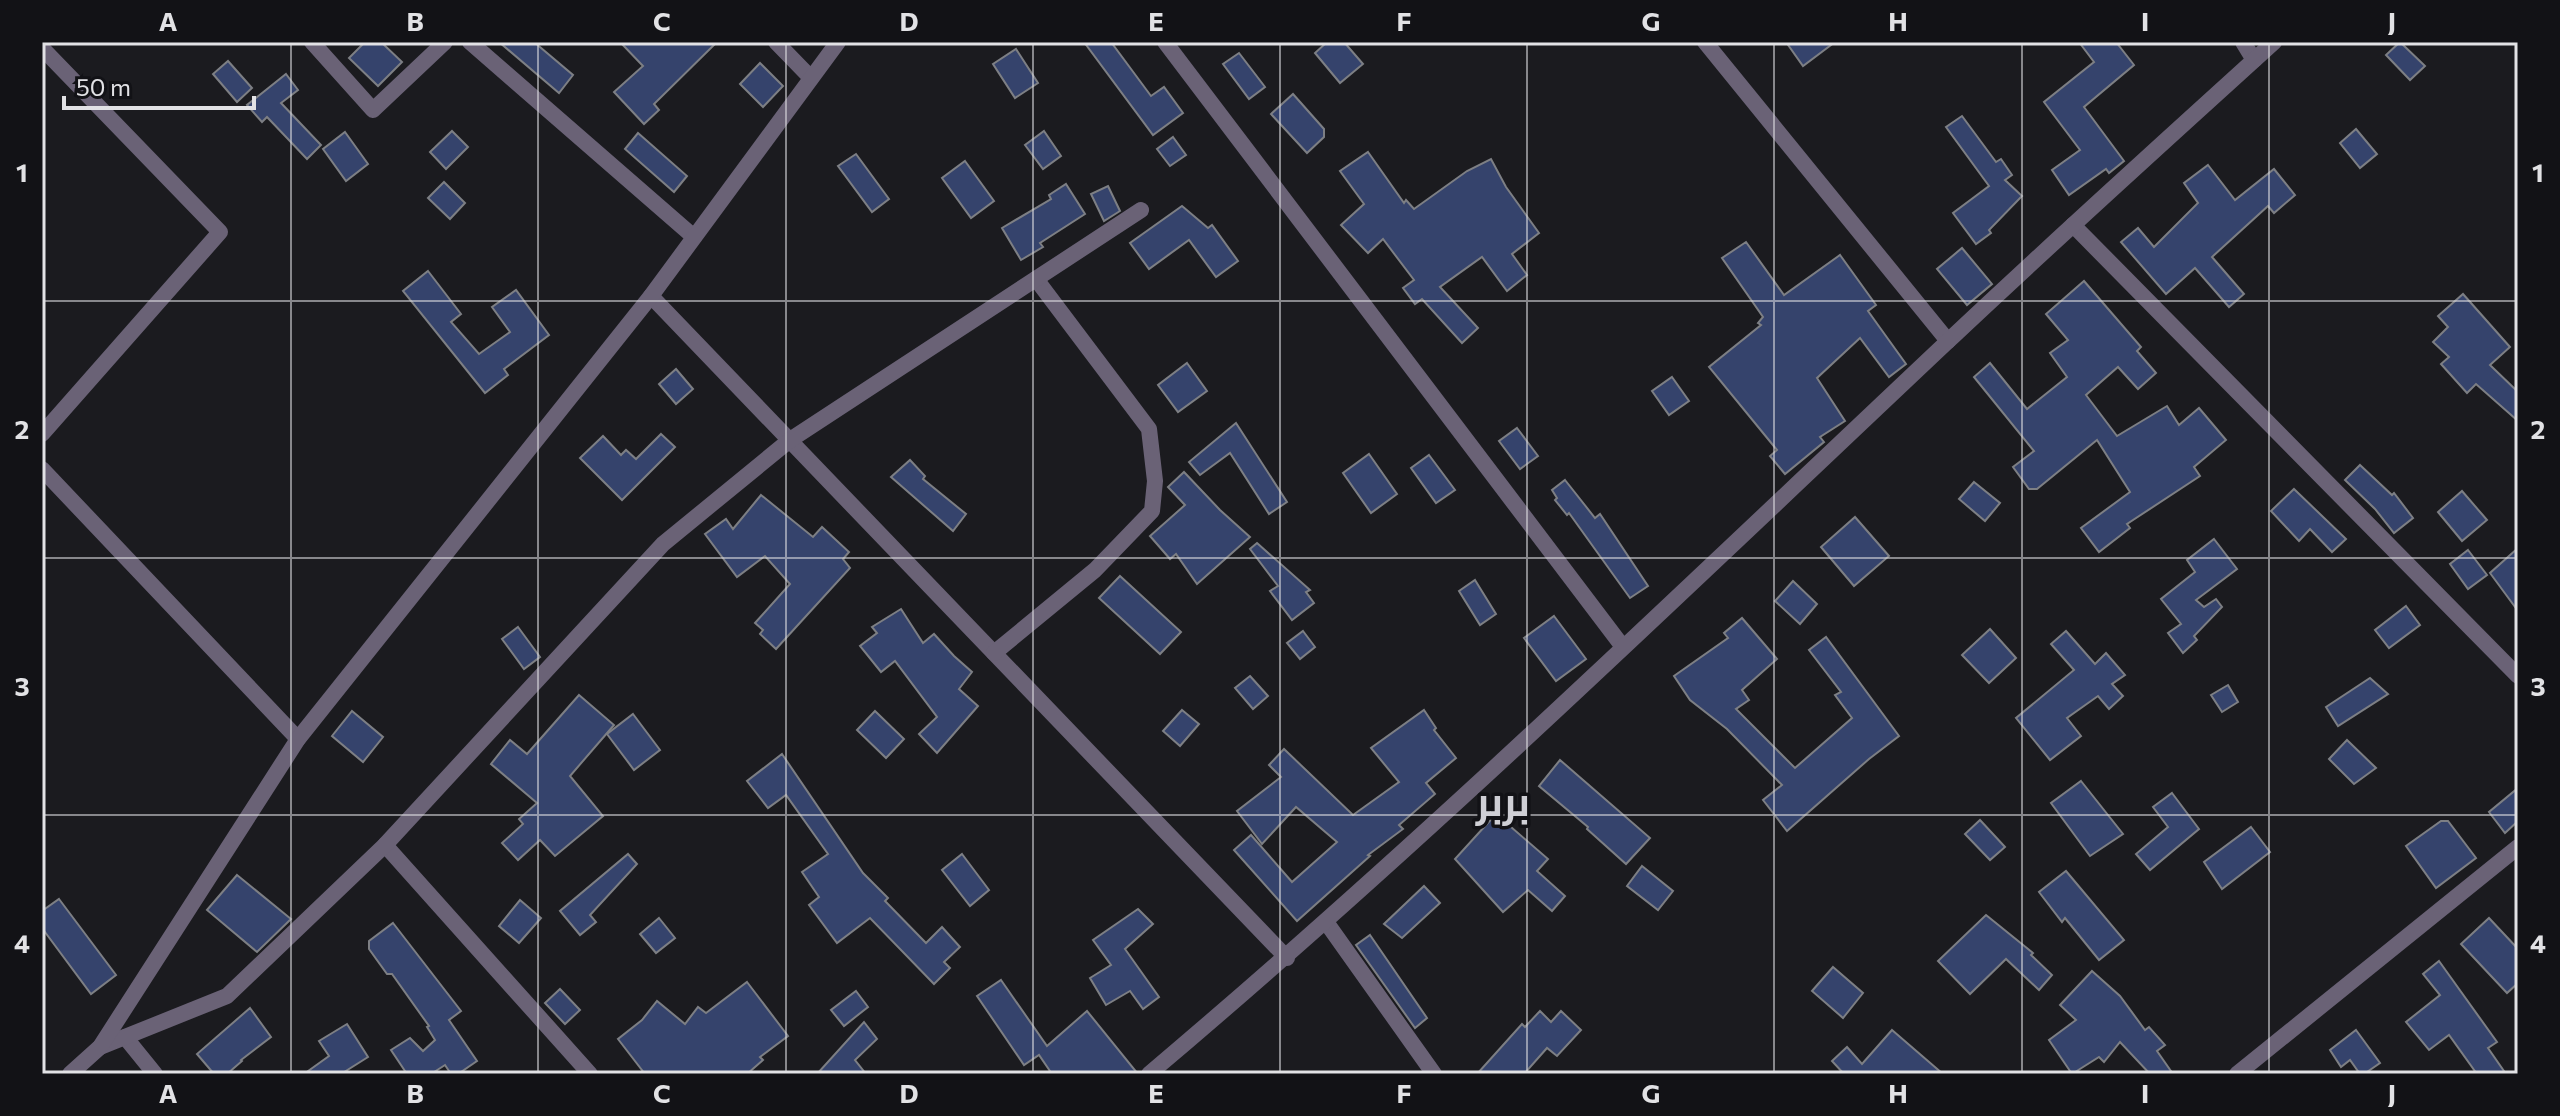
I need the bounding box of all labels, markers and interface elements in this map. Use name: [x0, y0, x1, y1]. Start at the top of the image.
text: A: [159, 5, 178, 36]
text: B: [406, 5, 424, 36]
text: C: [653, 5, 671, 36]
text: D: [899, 5, 919, 36]
text: E: [1148, 5, 1164, 36]
text: F: [1396, 5, 1412, 36]
text: G: [1642, 5, 1660, 36]
text: H: [1888, 5, 1908, 36]
text: I: [2141, 5, 2149, 36]
text: J: [2388, 5, 2396, 36]
scale bar: [64, 60, 254, 110]
text: 50 m: [76, 72, 131, 101]
text: 1: [16, 156, 28, 187]
text: 1: [2532, 156, 2544, 187]
text: 2: [15, 413, 29, 444]
text: 2: [2531, 413, 2545, 444]
text: 3: [14, 670, 30, 701]
text: 3: [2530, 670, 2546, 701]
district label: بربر: [1475, 775, 1530, 826]
text: 4: [14, 927, 30, 958]
text: 4: [2530, 927, 2546, 958]
text: A: [159, 1077, 178, 1108]
text: B: [406, 1077, 424, 1108]
text: C: [653, 1077, 671, 1108]
text: D: [899, 1077, 919, 1108]
text: E: [1148, 1077, 1164, 1108]
text: F: [1396, 1077, 1412, 1108]
text: G: [1642, 1077, 1660, 1108]
text: H: [1888, 1077, 1908, 1108]
text: I: [2141, 1077, 2149, 1108]
text: J: [2388, 1077, 2396, 1108]

